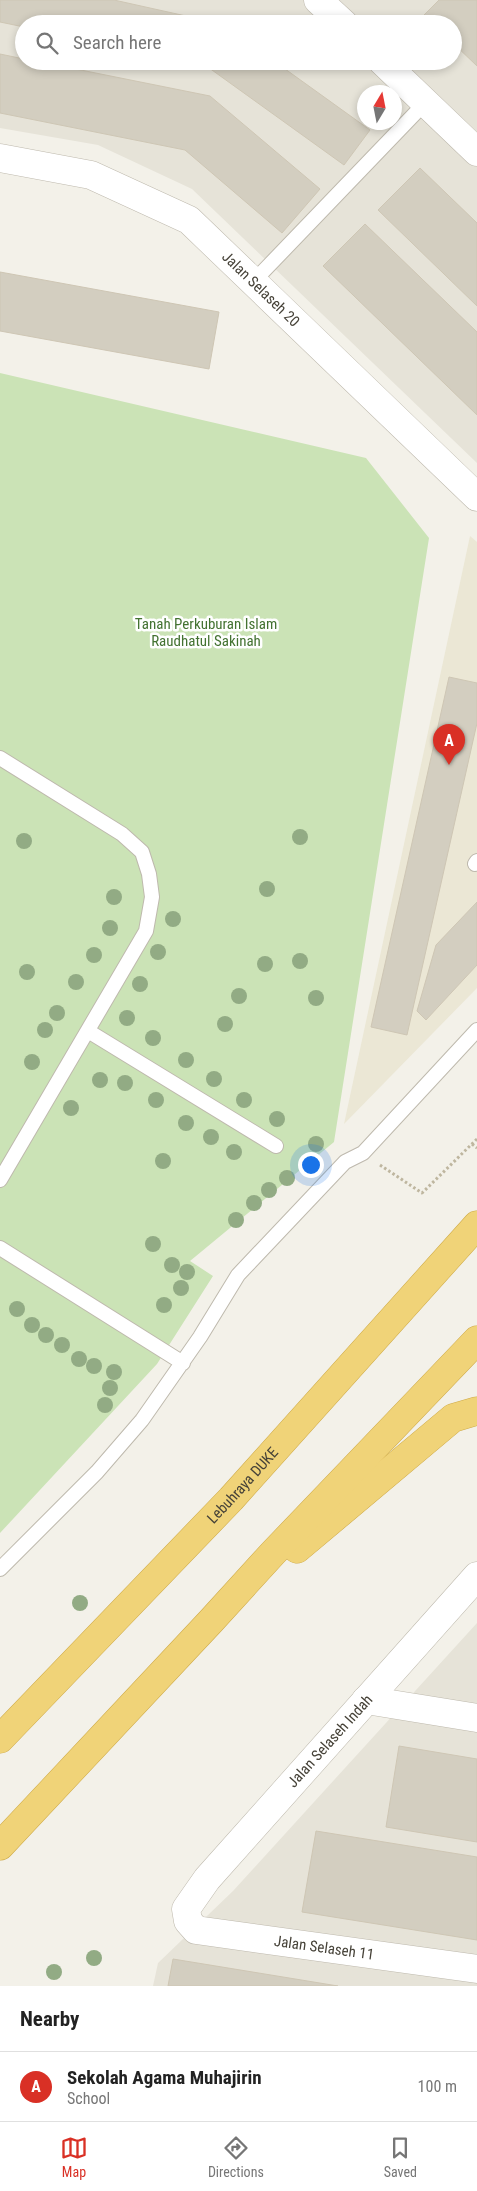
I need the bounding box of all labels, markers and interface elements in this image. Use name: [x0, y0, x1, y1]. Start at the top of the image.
search box: [15, 15, 462, 70]
icon: search: [33, 29, 61, 57]
text: Search here: [73, 31, 161, 54]
north arrow: [357, 85, 402, 130]
street label: Jalan Selaseh 20: [218, 248, 303, 330]
park label: Tanah Perkuburan Islam Raudhatul Sakinah: [135, 615, 277, 650]
pin: A: [433, 724, 465, 765]
your location: [298, 1152, 324, 1178]
street label: Lebuhraya DUKE: [203, 1444, 282, 1527]
street label: Jalan Selaseh Indah: [284, 1691, 376, 1791]
street label: Jalan Selaseh 11: [273, 1932, 375, 1964]
text: Nearby: [20, 2007, 79, 2031]
text: Sekolah Agama Muhajirin: [67, 2066, 262, 2089]
text: A: [31, 2077, 41, 2096]
text: 100 m: [418, 2077, 457, 2096]
text: School: [67, 2089, 110, 2108]
tab: Map: [60, 2134, 88, 2180]
tab: Directions: [208, 2134, 264, 2180]
tab: Saved: [384, 2134, 417, 2180]

